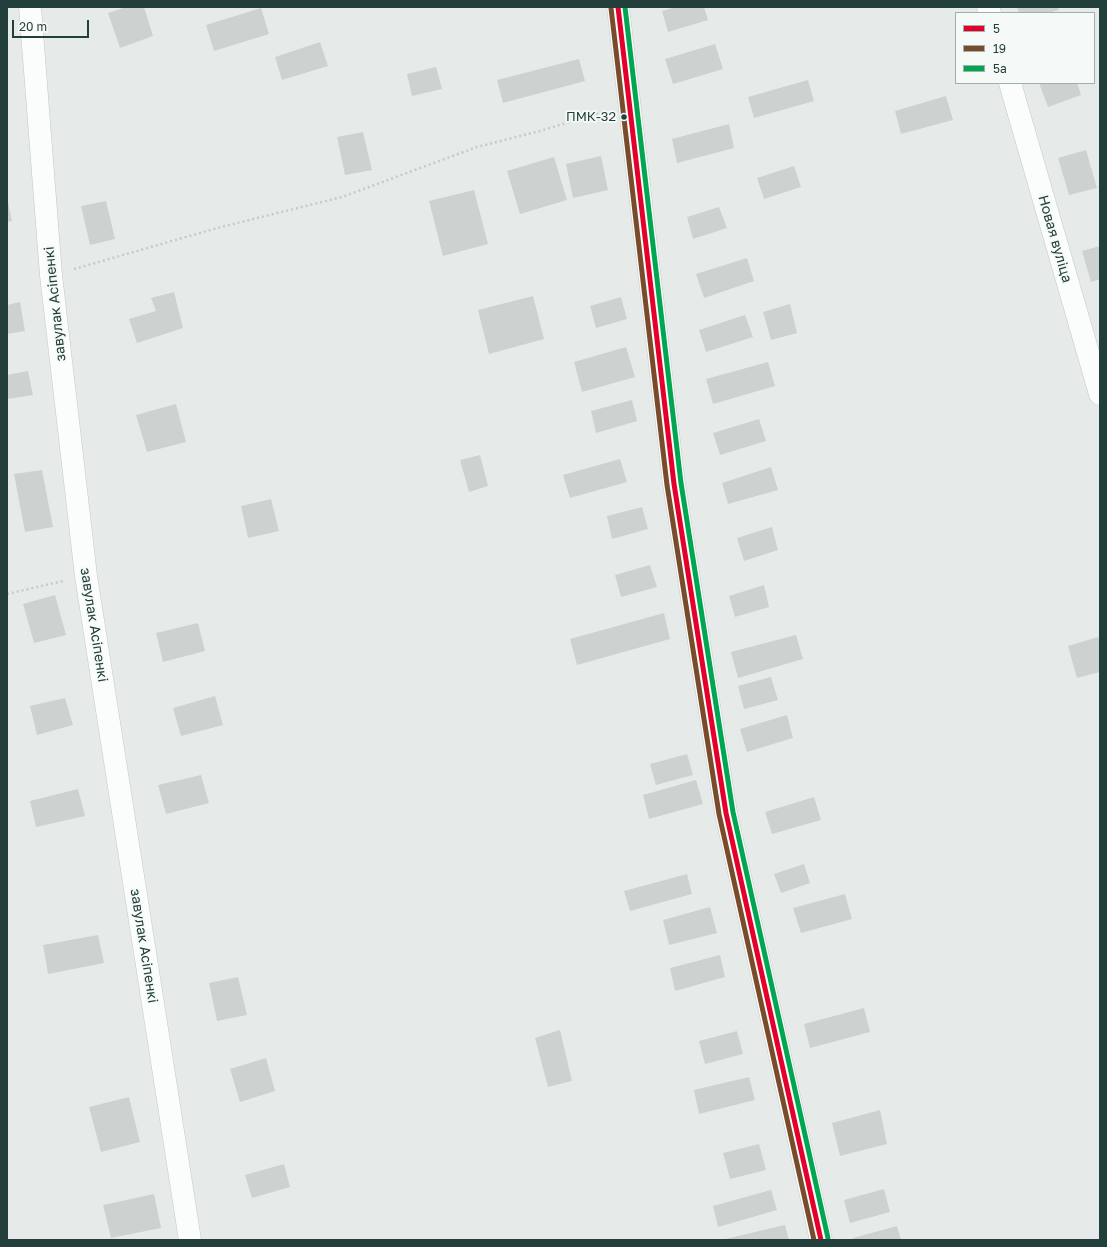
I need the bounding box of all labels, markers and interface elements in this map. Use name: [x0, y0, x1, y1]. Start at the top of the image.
scale bar: [14, 12, 91, 38]
legend: [955, 12, 1095, 84]
text: 20 m: [19, 19, 47, 34]
text: 5: [993, 21, 1000, 36]
text: 19: [993, 41, 1006, 56]
text: 5а: [993, 61, 1007, 76]
place label: ПМК-32: [566, 109, 616, 125]
marker: ПМК-32: [619, 112, 629, 122]
street label: Новая вуліца: [1034, 193, 1076, 285]
street label: завулак Асіпенкі: [41, 246, 69, 362]
street label: завулак Асіпенкі: [77, 567, 111, 683]
street label: завулак Асіпенкі: [127, 888, 161, 1004]

